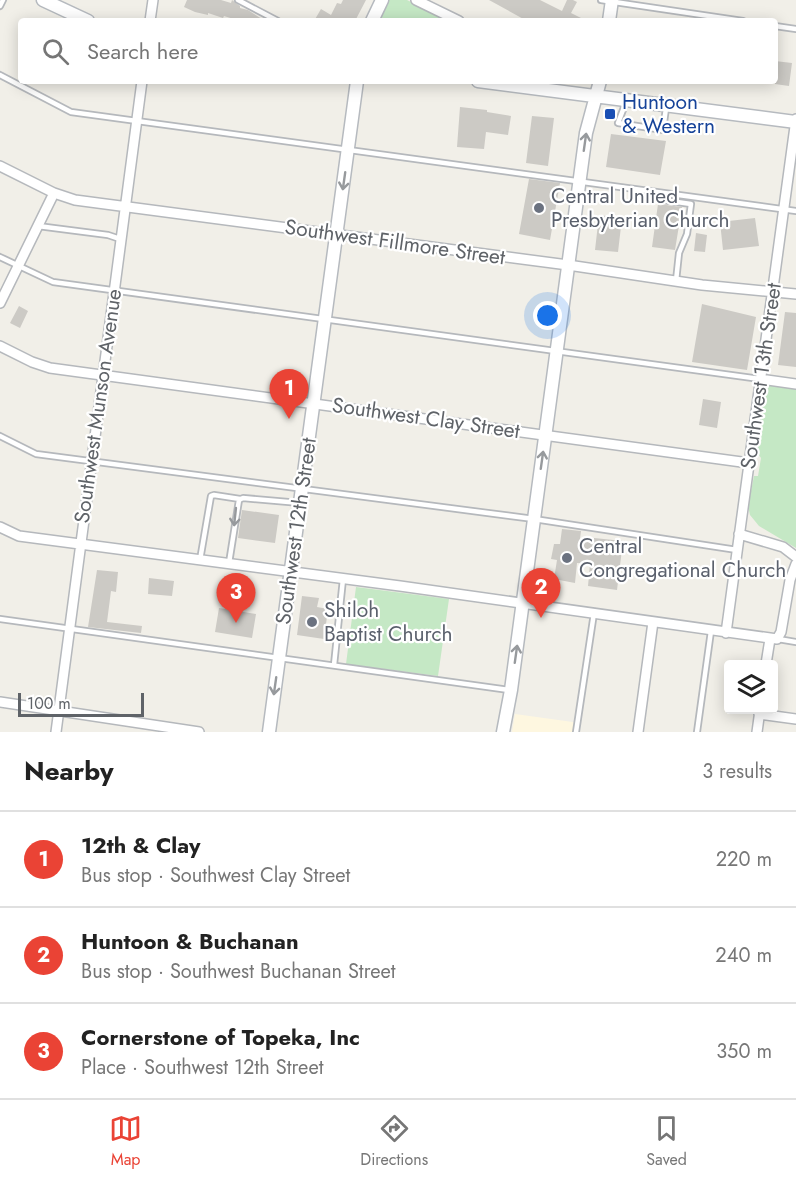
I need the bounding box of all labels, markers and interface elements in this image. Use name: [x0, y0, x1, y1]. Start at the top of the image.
search box: [18, 18, 778, 84]
icon: search: [39, 35, 72, 68]
text: Search here: [87, 35, 198, 67]
place label: Huntoon & Western: [622, 87, 715, 141]
marker: Huntoon & Western: [603, 107, 617, 121]
one-way arrow: [579, 133, 590, 153]
one-way arrow: [338, 170, 349, 190]
place label: Central United Presbyterian Church: [551, 181, 729, 235]
marker: Central United Presbyterian Church: [532, 201, 546, 215]
street label: Southwest Fillmore Street: [283, 212, 507, 272]
street label: Southwest 13th Street: [733, 281, 789, 471]
street label: Southwest Munson Avenue: [67, 287, 129, 525]
your location: [533, 301, 562, 330]
pin: 1: [270, 370, 308, 419]
street label: Southwest Clay Street: [330, 390, 522, 446]
street label: Southwest 12th Street: [268, 436, 324, 626]
one-way arrow: [537, 451, 548, 471]
one-way arrow: [229, 507, 240, 526]
place label: Central Congregational Church: [579, 531, 786, 585]
marker: Central Congregational Church: [560, 551, 574, 565]
pin: 2: [522, 568, 560, 618]
pin: 3: [216, 574, 256, 623]
place label: Shiloh Baptist Church: [324, 595, 452, 649]
marker: Shiloh Baptist Church: [305, 615, 319, 629]
one-way arrow: [511, 644, 522, 664]
map controls: [724, 660, 778, 714]
button: layers: [724, 660, 778, 714]
one-way arrow: [269, 676, 280, 695]
scale bar: [18, 690, 144, 718]
text: 100 m: [27, 692, 71, 715]
text: Nearby: [24, 752, 113, 790]
text: 3 results: [702, 757, 772, 786]
text: 12th & Clay: [81, 829, 200, 861]
text: 1: [38, 845, 49, 874]
text: 220 m: [716, 845, 772, 874]
text: Bus stop · Southwest Clay Street: [81, 861, 350, 890]
text: Huntoon & Buchanan: [81, 925, 299, 957]
text: 2: [37, 941, 50, 970]
text: 240 m: [715, 941, 772, 970]
text: Bus stop · Southwest Buchanan Street: [81, 957, 396, 986]
text: Cornerstone of Topeka, Inc: [81, 1021, 360, 1053]
text: 3: [37, 1037, 50, 1066]
text: 350 m: [716, 1037, 772, 1066]
text: Place · Southwest 12th Street: [81, 1053, 323, 1082]
tab: Map: [109, 1112, 142, 1171]
tab: Directions: [360, 1112, 428, 1171]
tab: Saved: [646, 1112, 687, 1171]

